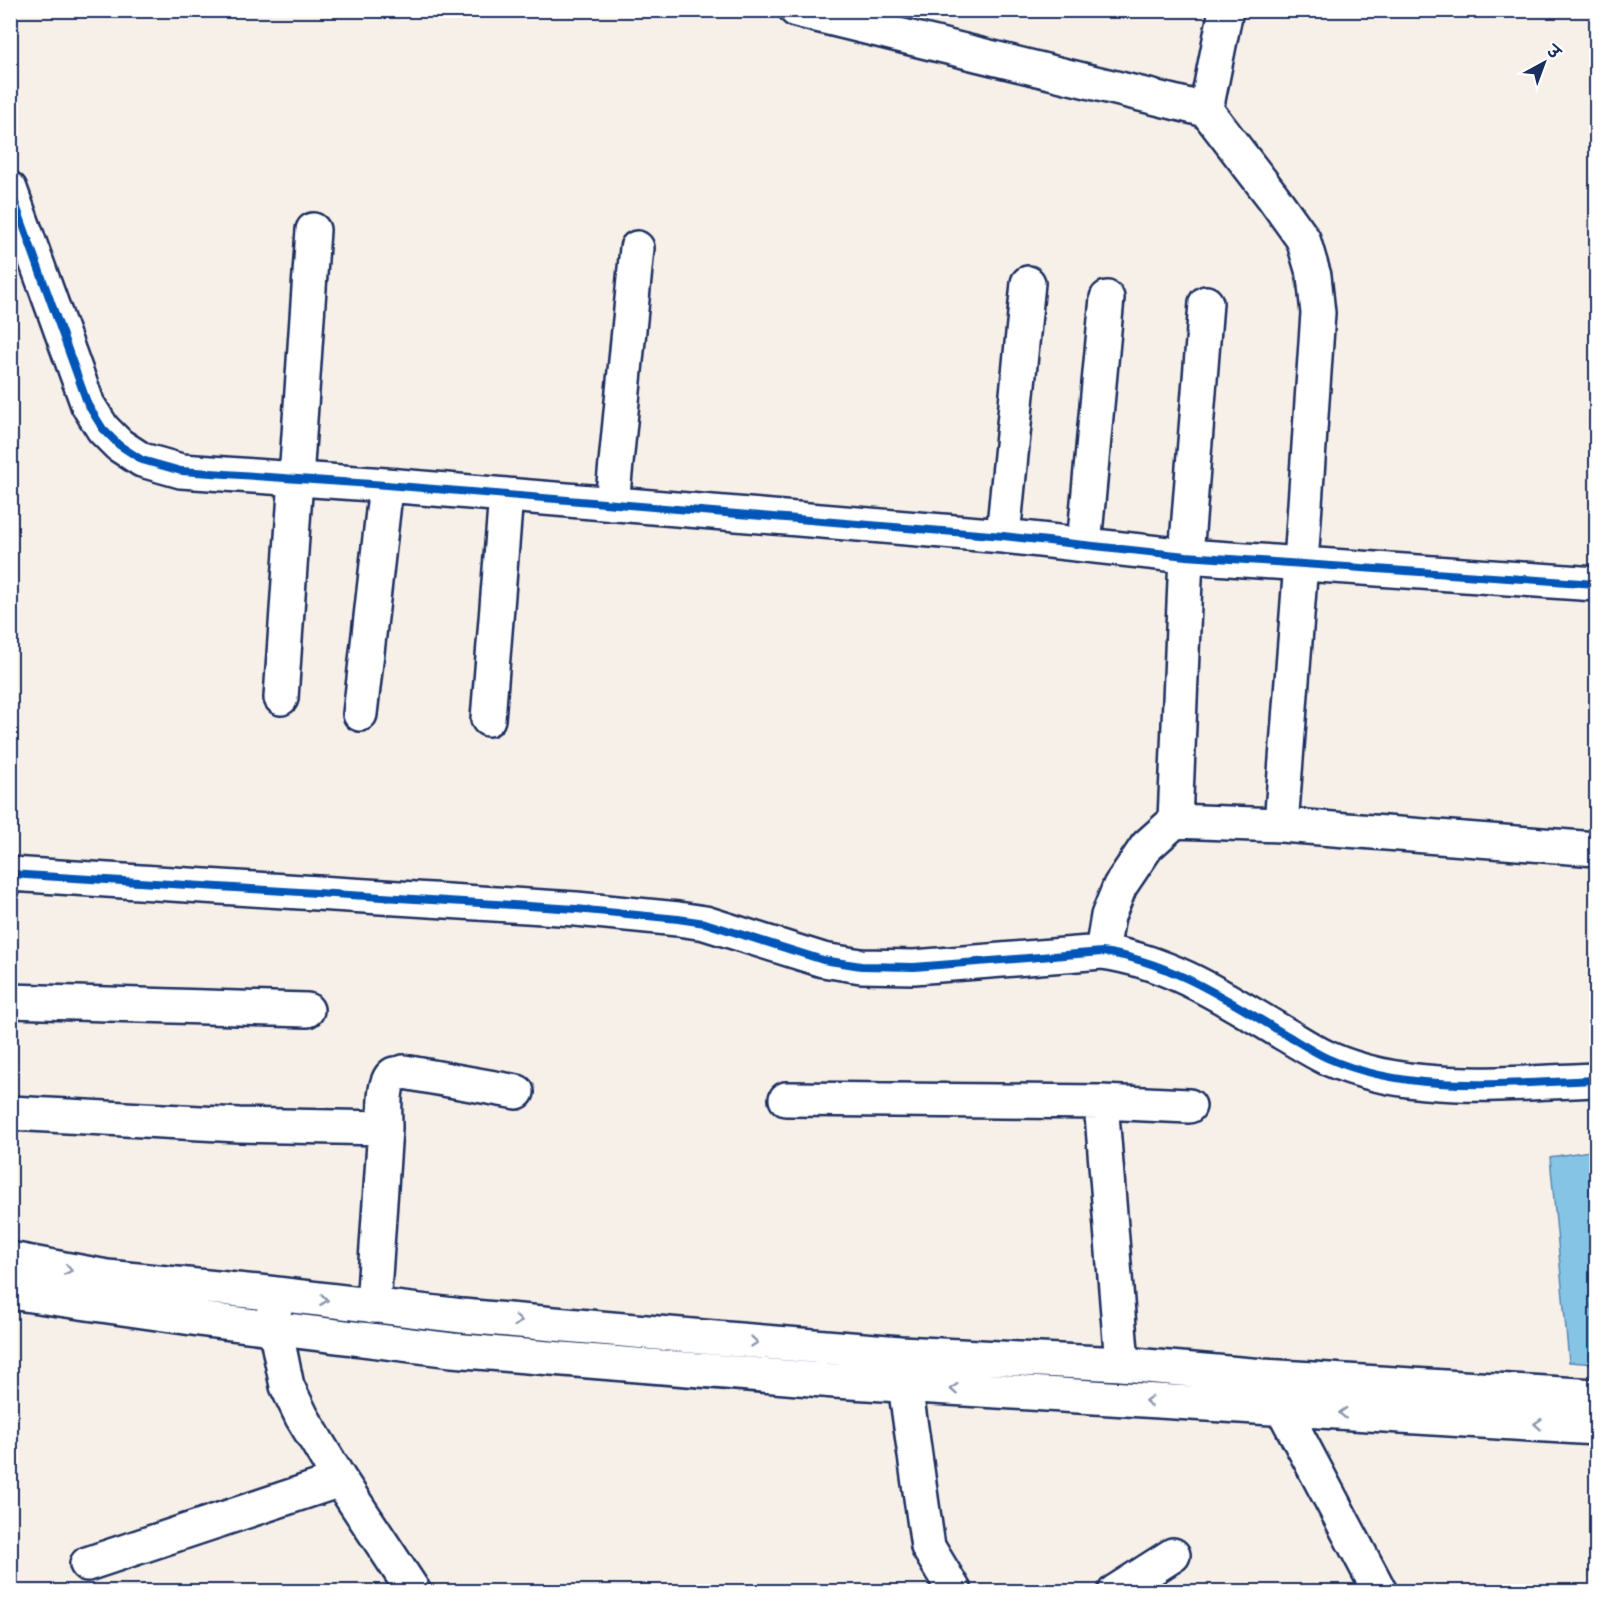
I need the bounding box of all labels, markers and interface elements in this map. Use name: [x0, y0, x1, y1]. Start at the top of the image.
north arrow: [1514, 33, 1574, 93]
text: उ: [1538, 36, 1568, 67]
one-way arrow: [63, 1263, 73, 1276]
one-way arrow: [320, 1293, 329, 1306]
one-way arrow: [513, 1314, 522, 1327]
one-way arrow: [750, 1335, 759, 1348]
one-way arrow: [950, 1382, 959, 1395]
one-way arrow: [1144, 1395, 1153, 1408]
one-way arrow: [1339, 1406, 1348, 1419]
one-way arrow: [1534, 1418, 1543, 1431]

